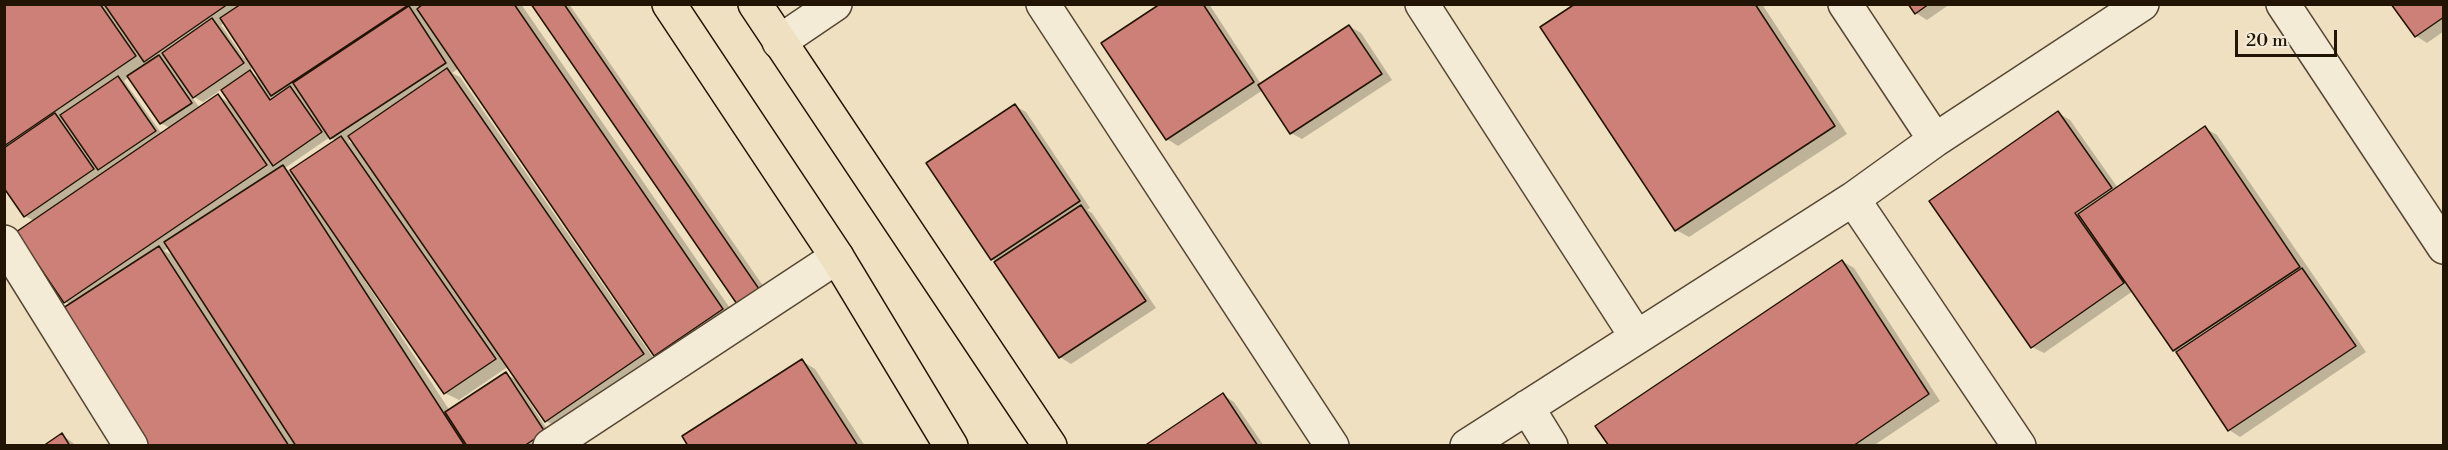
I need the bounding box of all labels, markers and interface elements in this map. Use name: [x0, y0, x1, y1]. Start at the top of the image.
scale bar: [2238, 18, 2340, 56]
text: 20 m: [2246, 29, 2288, 52]

